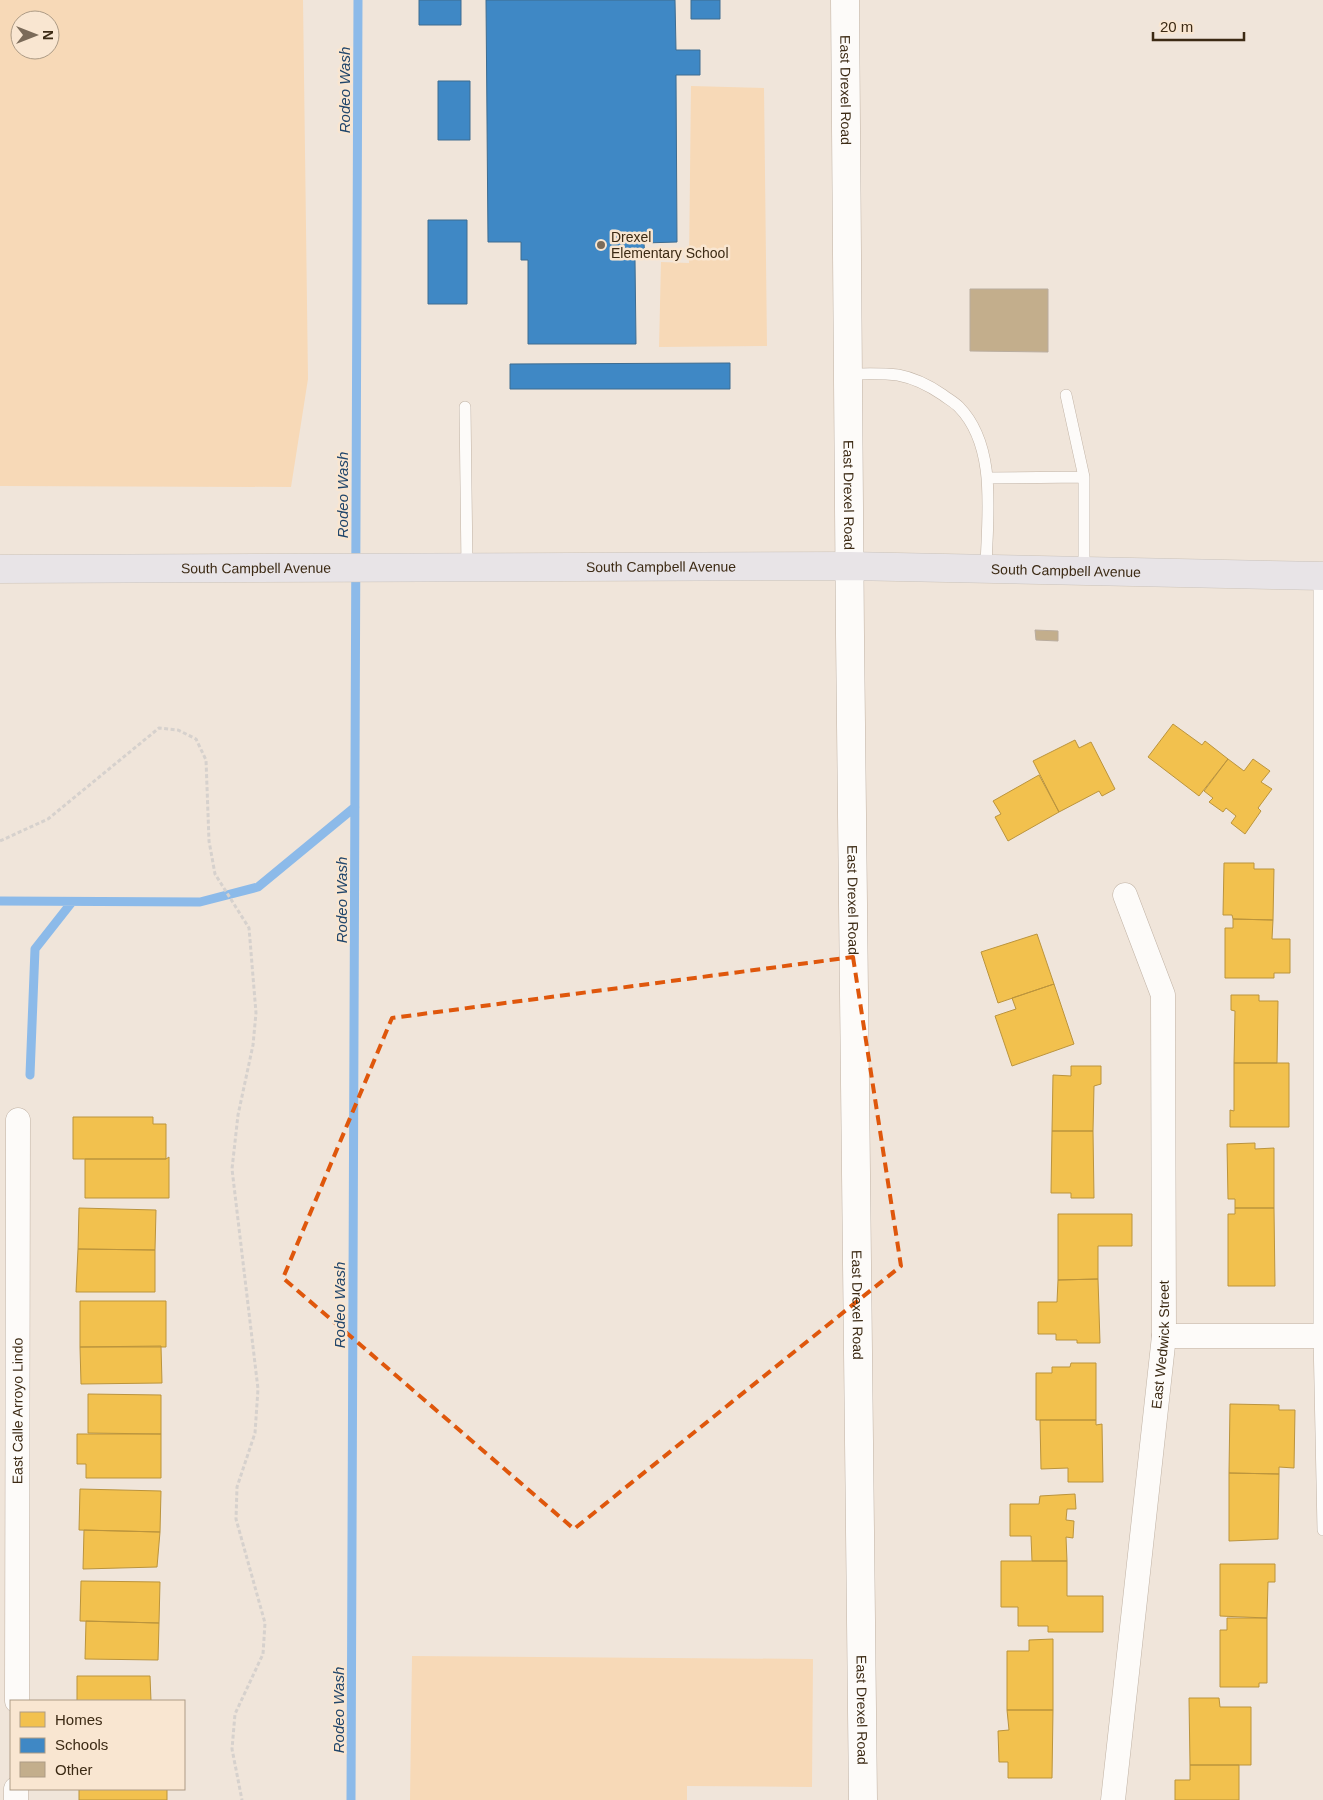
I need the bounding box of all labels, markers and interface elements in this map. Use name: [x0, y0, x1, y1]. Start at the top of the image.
north arrow: [10, 10, 60, 60]
scale bar: [1153, 10, 1244, 42]
text: 20 m: [1160, 18, 1193, 35]
text: N: [40, 30, 56, 40]
street label: East Drexel Road: [837, 35, 854, 145]
water label: Rodeo Wash: [336, 47, 353, 133]
place label: Drexel Elementary School: [611, 229, 729, 261]
marker: Drexel Elementary School: [595, 239, 607, 251]
street label: East Drexel Road: [840, 440, 857, 550]
water label: Rodeo Wash: [334, 452, 351, 538]
street label: South Campbell Avenue: [586, 558, 736, 575]
street label: South Campbell Avenue: [181, 560, 331, 576]
street label: South Campbell Avenue: [991, 561, 1141, 580]
street label: East Drexel Road: [844, 845, 862, 955]
water label: Rodeo Wash: [333, 857, 350, 943]
street label: East Drexel Road: [849, 1250, 866, 1360]
water label: Rodeo Wash: [331, 1262, 348, 1348]
street label: East Wedwick Street: [1148, 1280, 1172, 1410]
street label: East Calle Arroyo Lindo: [9, 1338, 26, 1484]
street label: East Drexel Road: [853, 1655, 871, 1765]
water label: Rodeo Wash: [330, 1667, 347, 1753]
legend: [10, 1700, 185, 1790]
text: Homes: [55, 1711, 103, 1728]
text: Schools: [55, 1736, 108, 1753]
text: Other: [55, 1761, 93, 1778]

